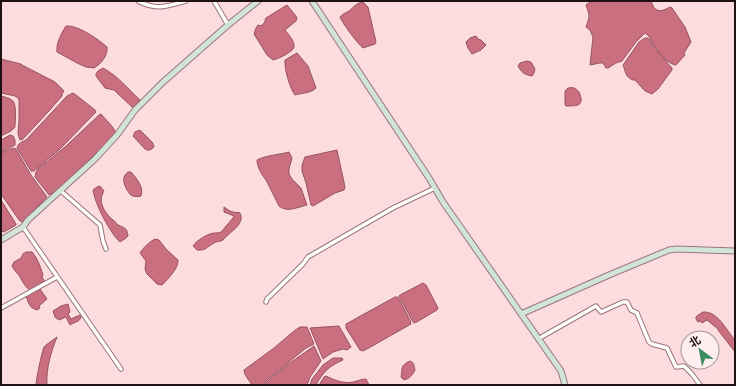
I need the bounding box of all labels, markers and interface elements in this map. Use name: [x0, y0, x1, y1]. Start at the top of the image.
north arrow: [680, 330, 720, 370]
text: 北: [687, 334, 703, 350]

